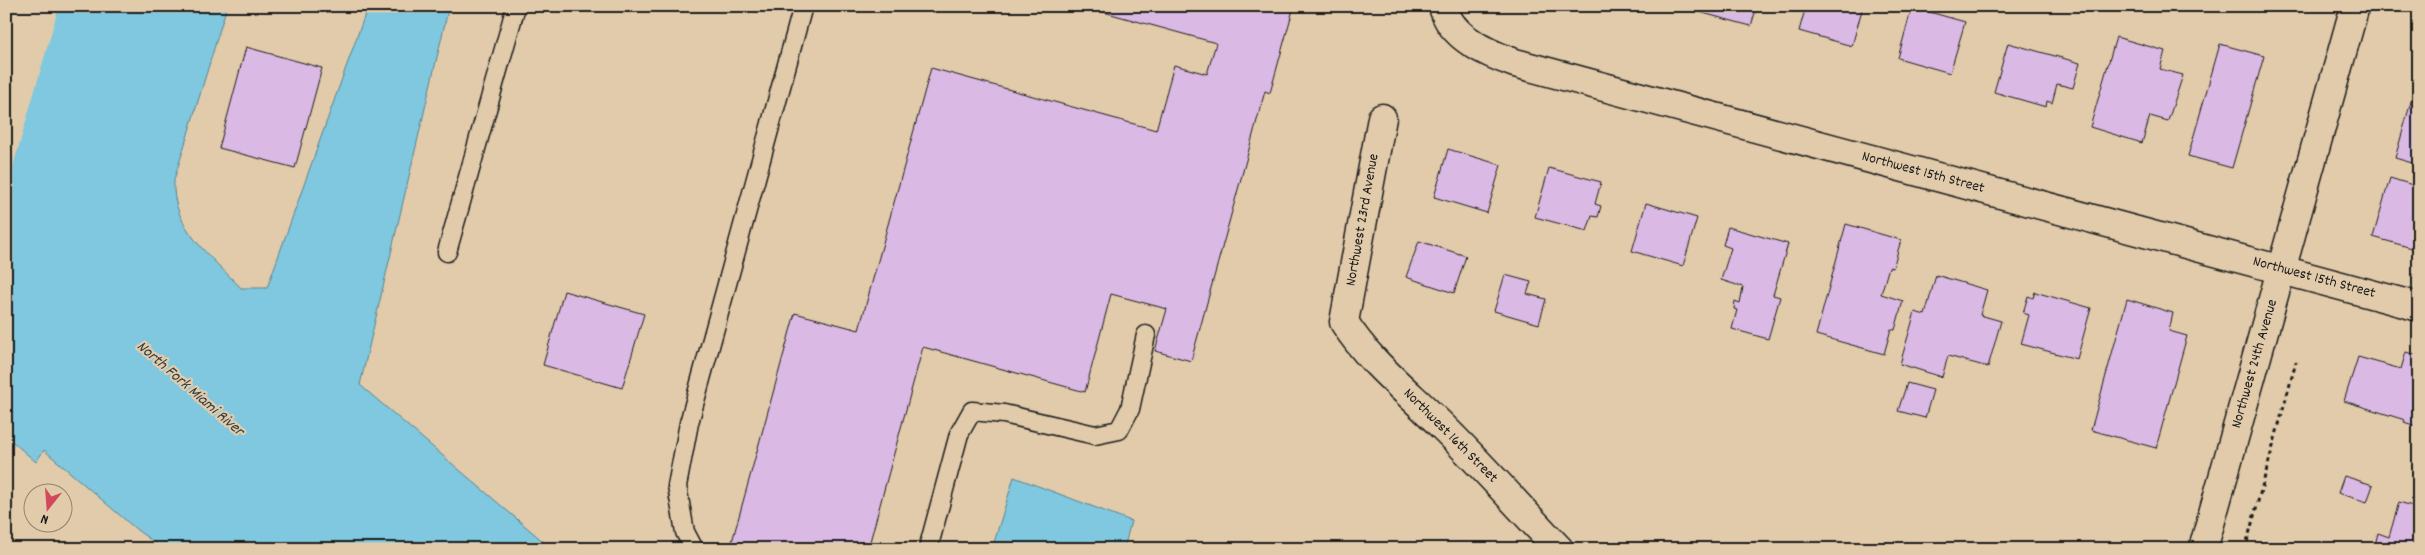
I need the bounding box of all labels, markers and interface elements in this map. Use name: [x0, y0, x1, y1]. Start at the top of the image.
street label: Northwest 15th Street: [1859, 146, 1987, 200]
street label: Northwest 23rd Avenue: [1341, 152, 1386, 288]
street label: Northwest 15th Street: [2250, 251, 2378, 305]
street label: Northwest 24th Avenue: [2226, 297, 2284, 431]
water label: North Fork Miami River: [131, 336, 250, 444]
street label: Northwest 16th Street: [1397, 383, 1503, 489]
north arrow: [22, 482, 72, 532]
text: N: [38, 508, 51, 529]

